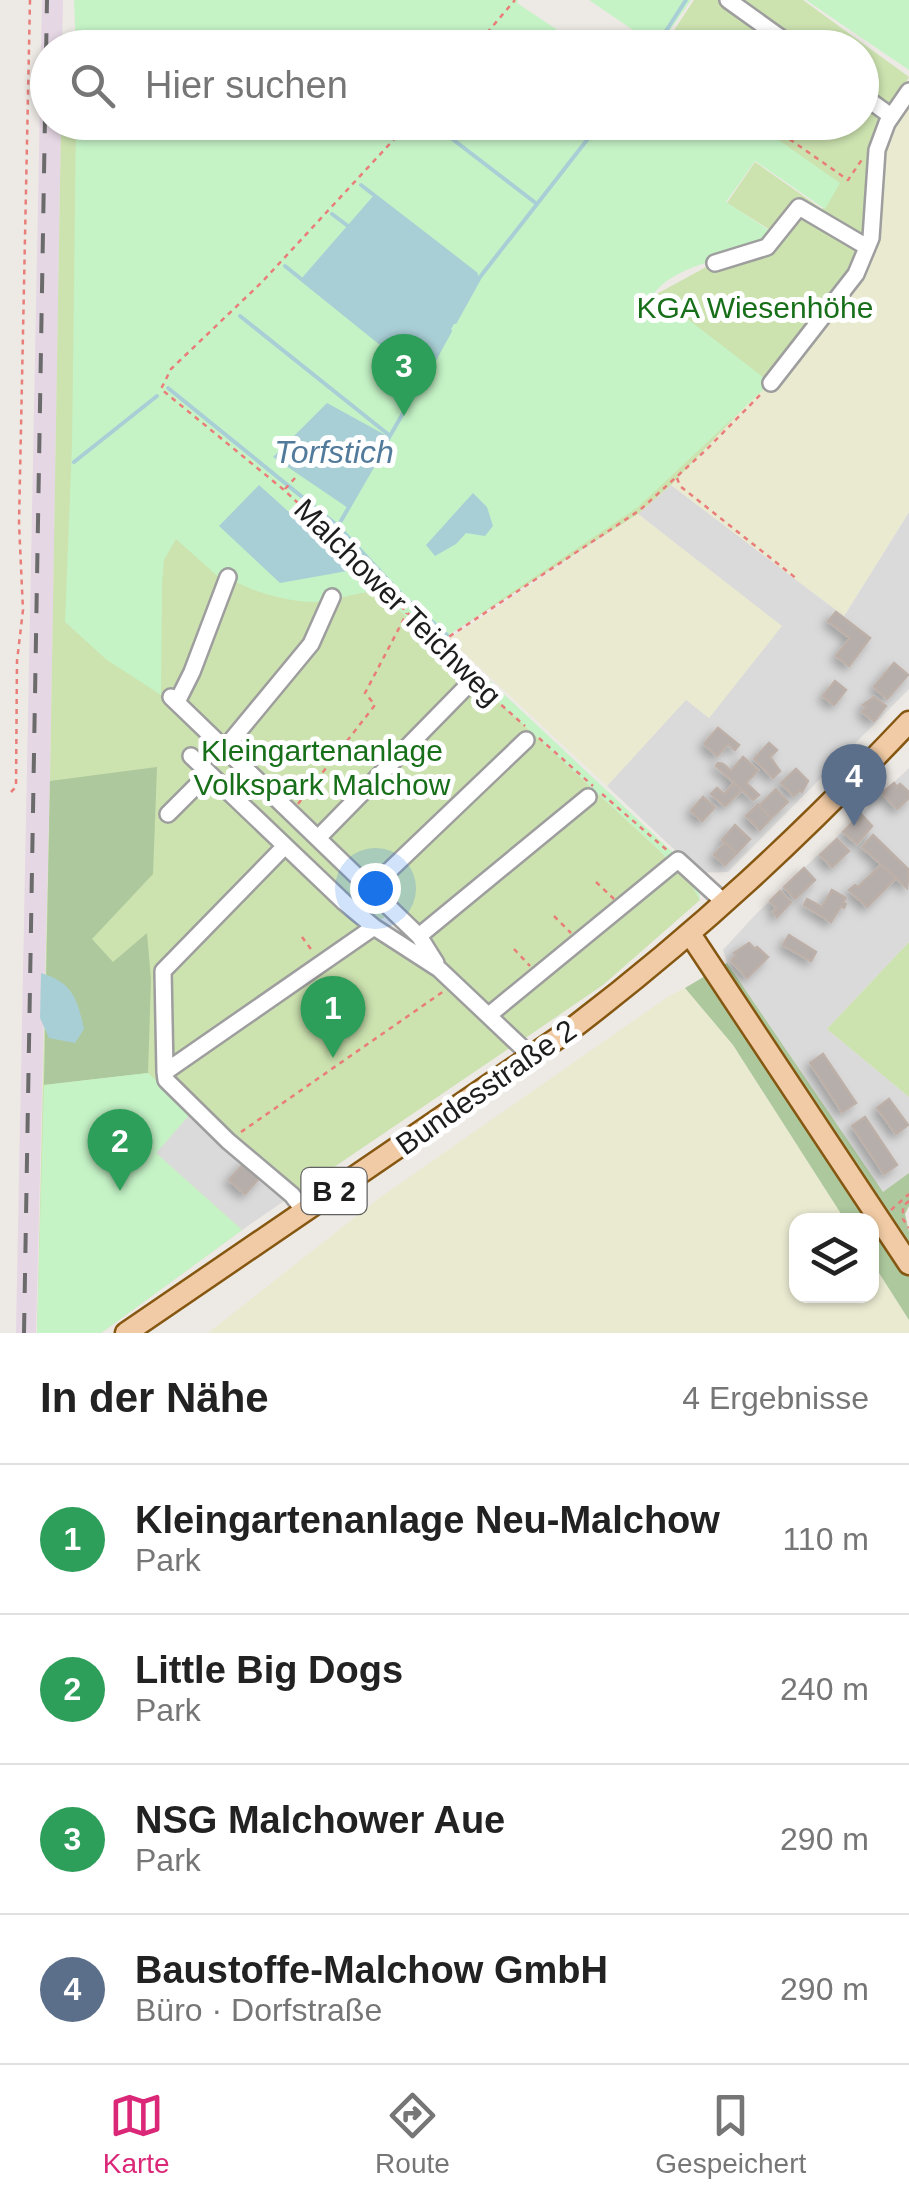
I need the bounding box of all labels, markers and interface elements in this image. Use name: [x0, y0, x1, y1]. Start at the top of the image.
search box: [30, 30, 879, 140]
icon: search: [65, 58, 120, 113]
text: Hier suchen: [145, 64, 348, 106]
park label: KGA Wiesenhöhe: [637, 291, 873, 324]
pin: 3: [372, 334, 436, 416]
water label: Torfstich: [274, 434, 394, 470]
street label: Malchower Teichweg: [288, 492, 508, 712]
park label: Kleingartenanlage Volkspark Malchow: [194, 734, 451, 801]
pin: 4: [822, 744, 886, 826]
your location: [350, 863, 401, 914]
pin: 1: [300, 976, 366, 1058]
street label: Bundesstraße 2: [390, 1013, 582, 1161]
pin: 2: [88, 1108, 152, 1191]
road number: B 2: [302, 1168, 366, 1214]
map controls: [789, 1213, 879, 1303]
button: layers: [789, 1213, 879, 1303]
text: In der Nähe: [40, 1374, 269, 1421]
text: 4 Ergebnisse: [682, 1380, 869, 1416]
text: Kleingartenanlage Neu-Malchow: [135, 1499, 720, 1541]
text: 1: [64, 1521, 81, 1557]
text: 110 m: [782, 1521, 869, 1557]
text: Park: [135, 1542, 201, 1578]
text: Little Big Dogs: [135, 1649, 403, 1691]
text: 2: [64, 1671, 81, 1707]
text: 240 m: [780, 1671, 869, 1707]
text: Park: [135, 1692, 201, 1728]
text: NSG Malchower Aue: [135, 1799, 505, 1841]
text: 3: [64, 1821, 81, 1857]
text: 290 m: [780, 1821, 869, 1857]
text: Park: [135, 1842, 201, 1878]
text: Baustoffe-Malchow GmbH: [135, 1949, 608, 1991]
text: 4: [64, 1971, 81, 2007]
text: 290 m: [780, 1971, 869, 2007]
text: Büro · Dorfstraße: [135, 1992, 382, 2028]
tab: Karte: [103, 2088, 170, 2180]
tab: Route: [375, 2088, 450, 2180]
tab: Gespeichert: [655, 2088, 806, 2180]

